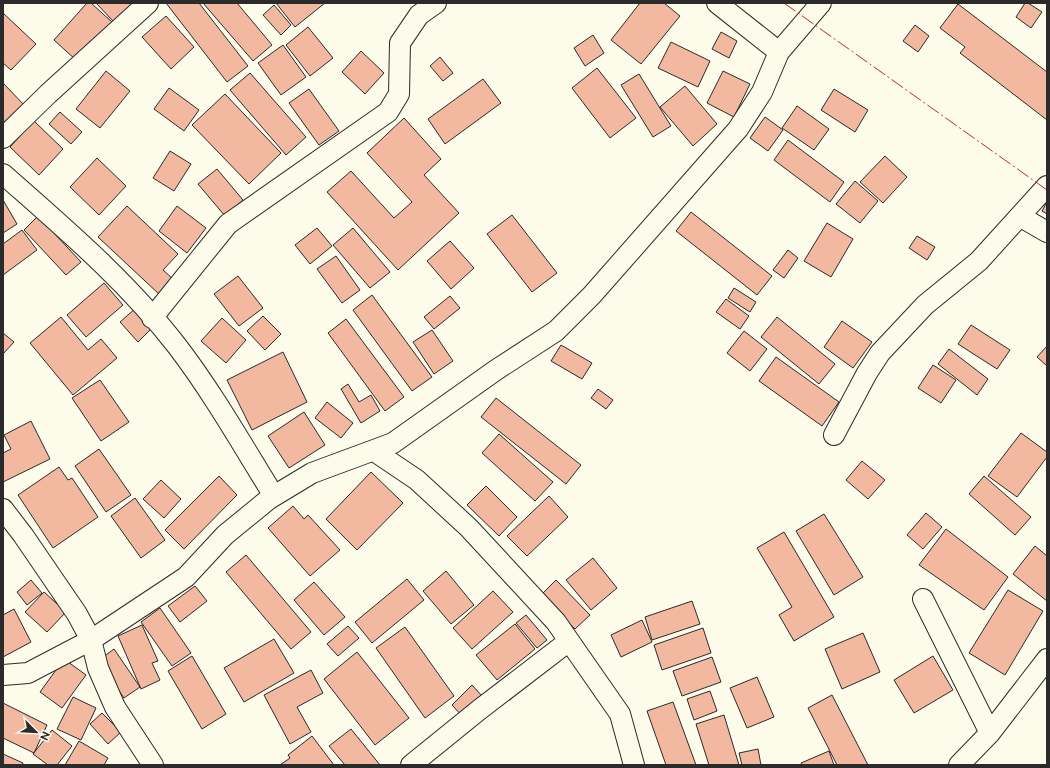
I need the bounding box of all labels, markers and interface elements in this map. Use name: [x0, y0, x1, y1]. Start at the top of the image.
north arrow: [16, 712, 56, 752]
text: N: [37, 729, 52, 742]

